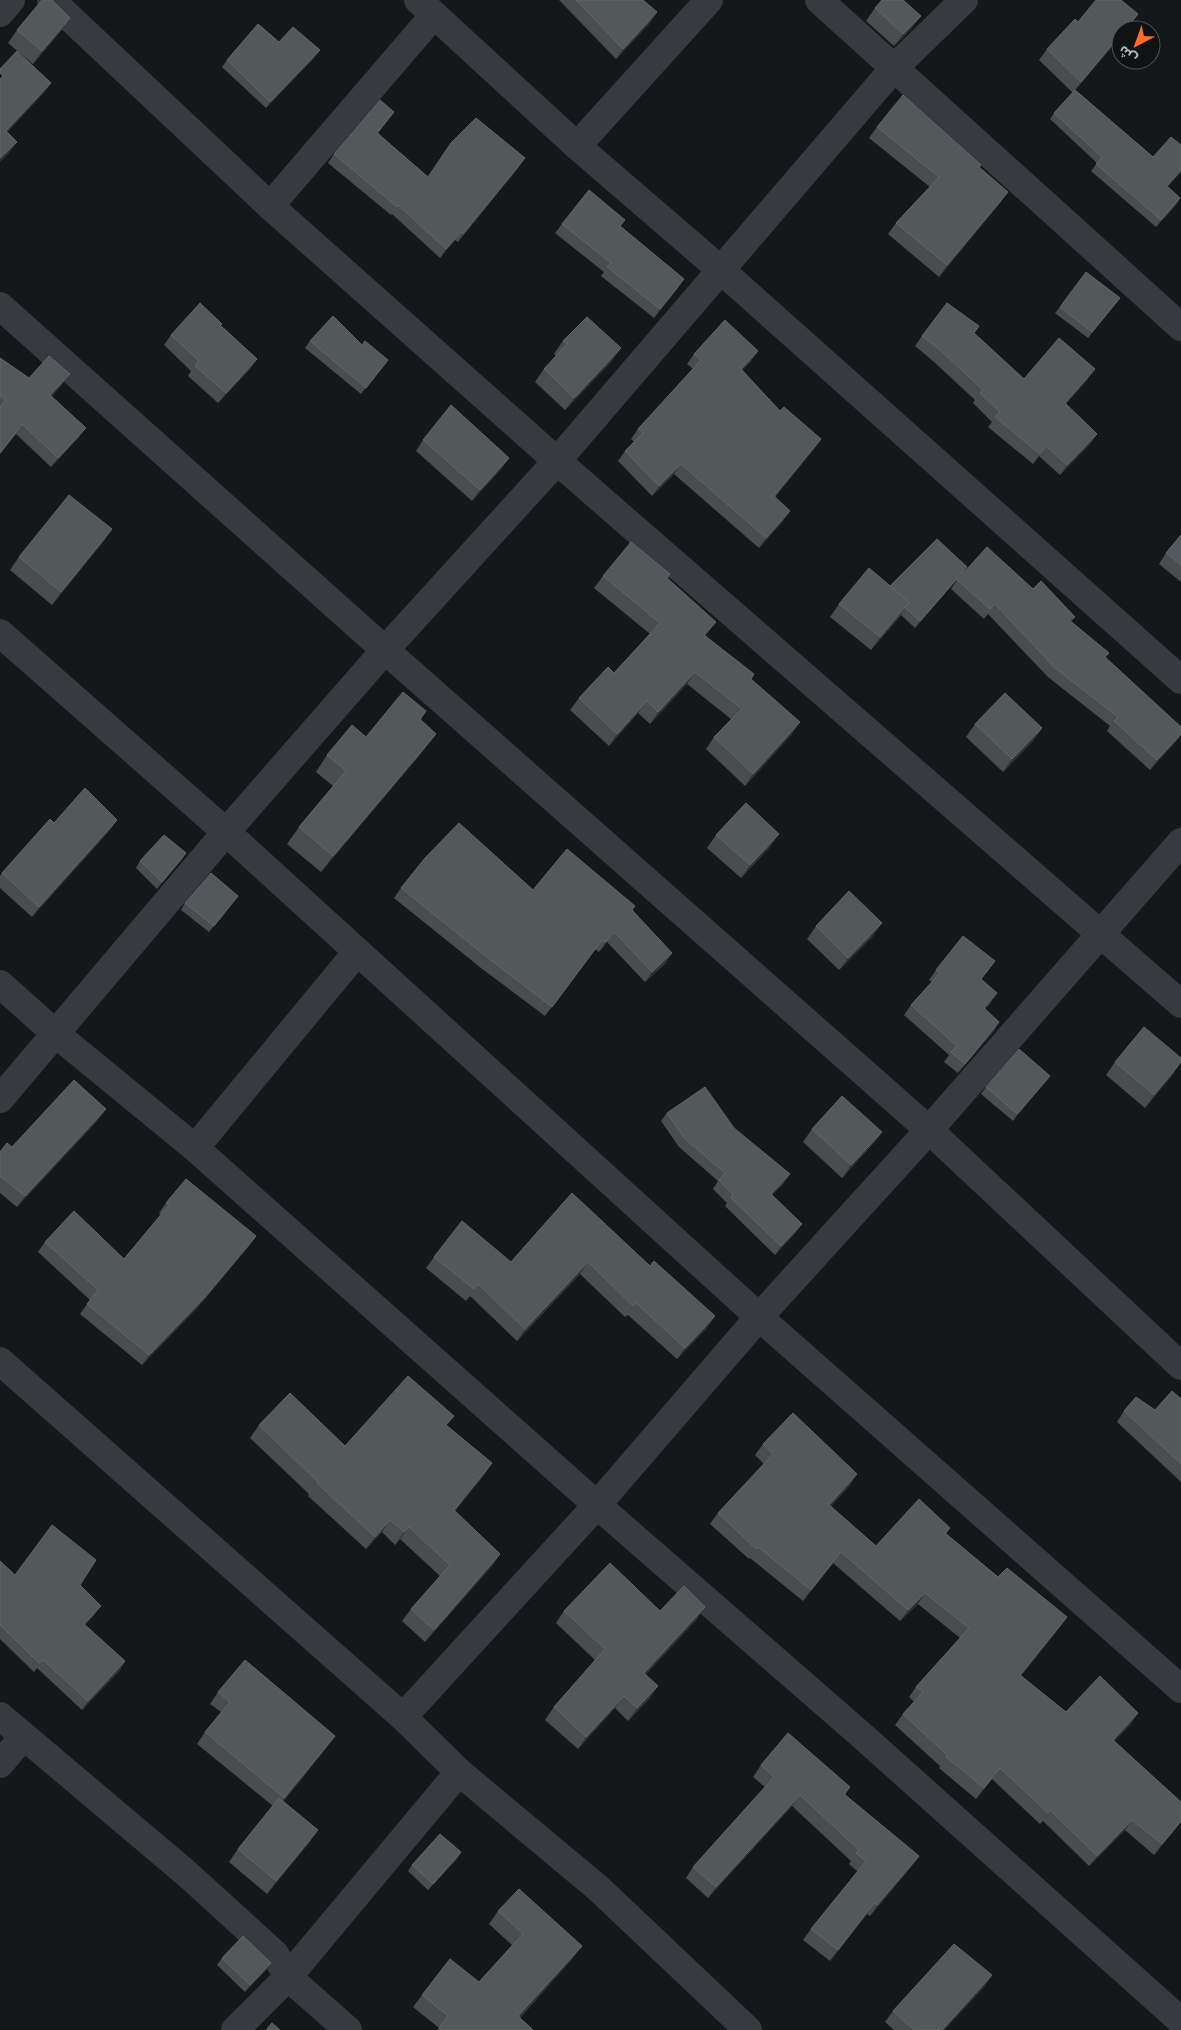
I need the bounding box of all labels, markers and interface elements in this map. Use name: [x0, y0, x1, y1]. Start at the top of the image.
north arrow: [1111, 20, 1161, 70]
text: ش: [1114, 40, 1142, 68]

